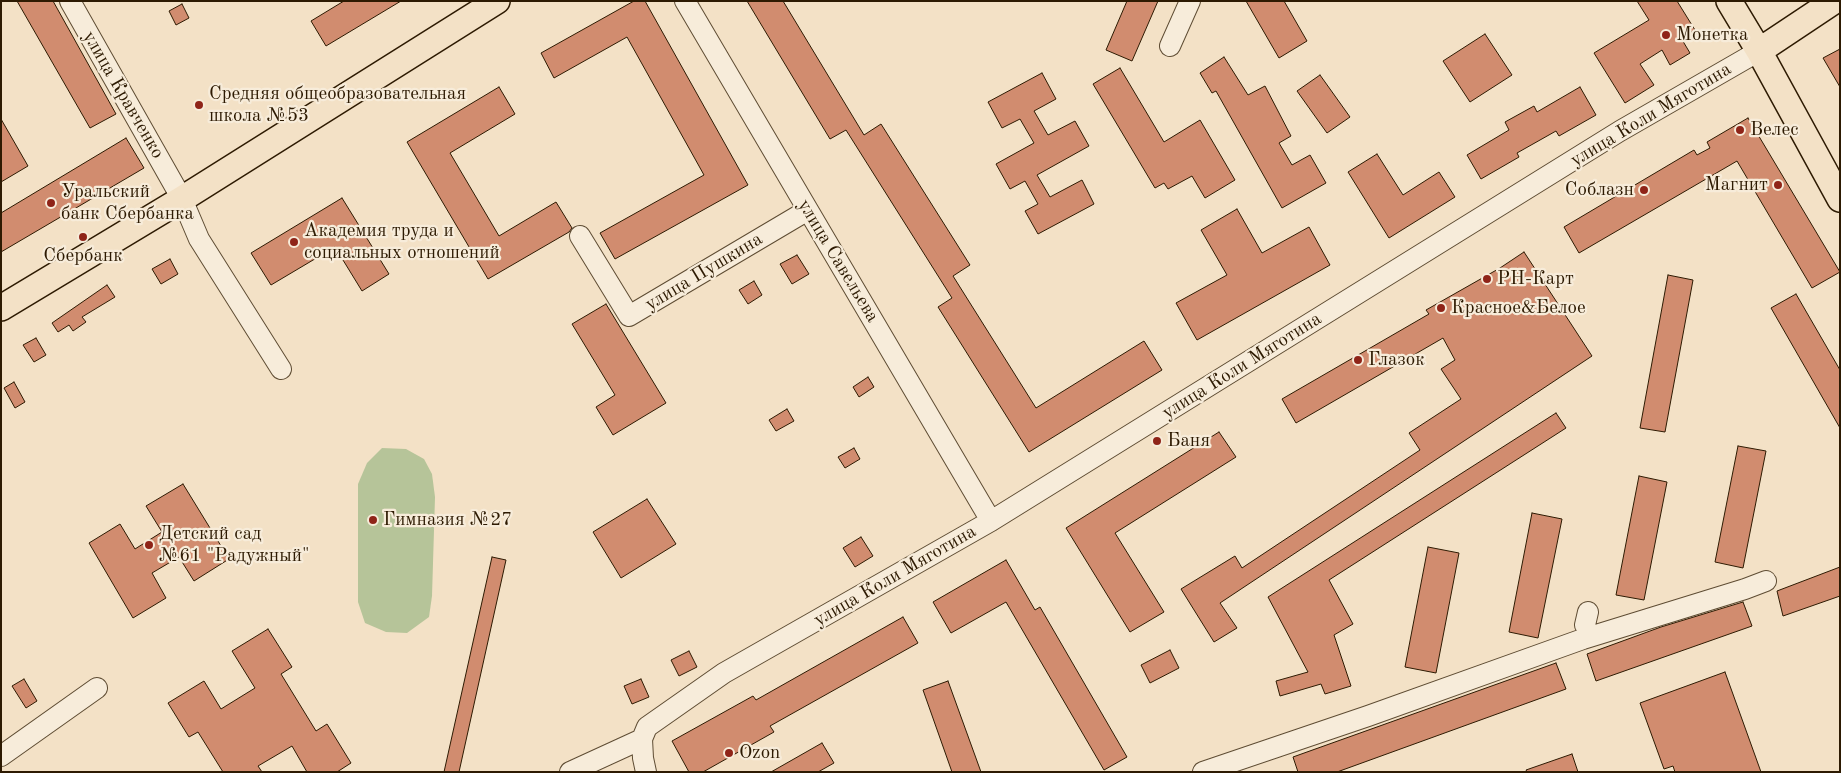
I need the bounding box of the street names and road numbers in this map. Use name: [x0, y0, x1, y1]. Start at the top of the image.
street label: улица Кравченко: [77, 27, 169, 163]
street label: улица Коли Мяготина: [1566, 58, 1736, 172]
street label: улица Савельева: [792, 195, 884, 327]
street label: улица Пушкина: [641, 228, 767, 316]
street label: улица Коли Мяготина: [1158, 308, 1326, 424]
street label: улица Коли Мяготина: [810, 520, 980, 632]

